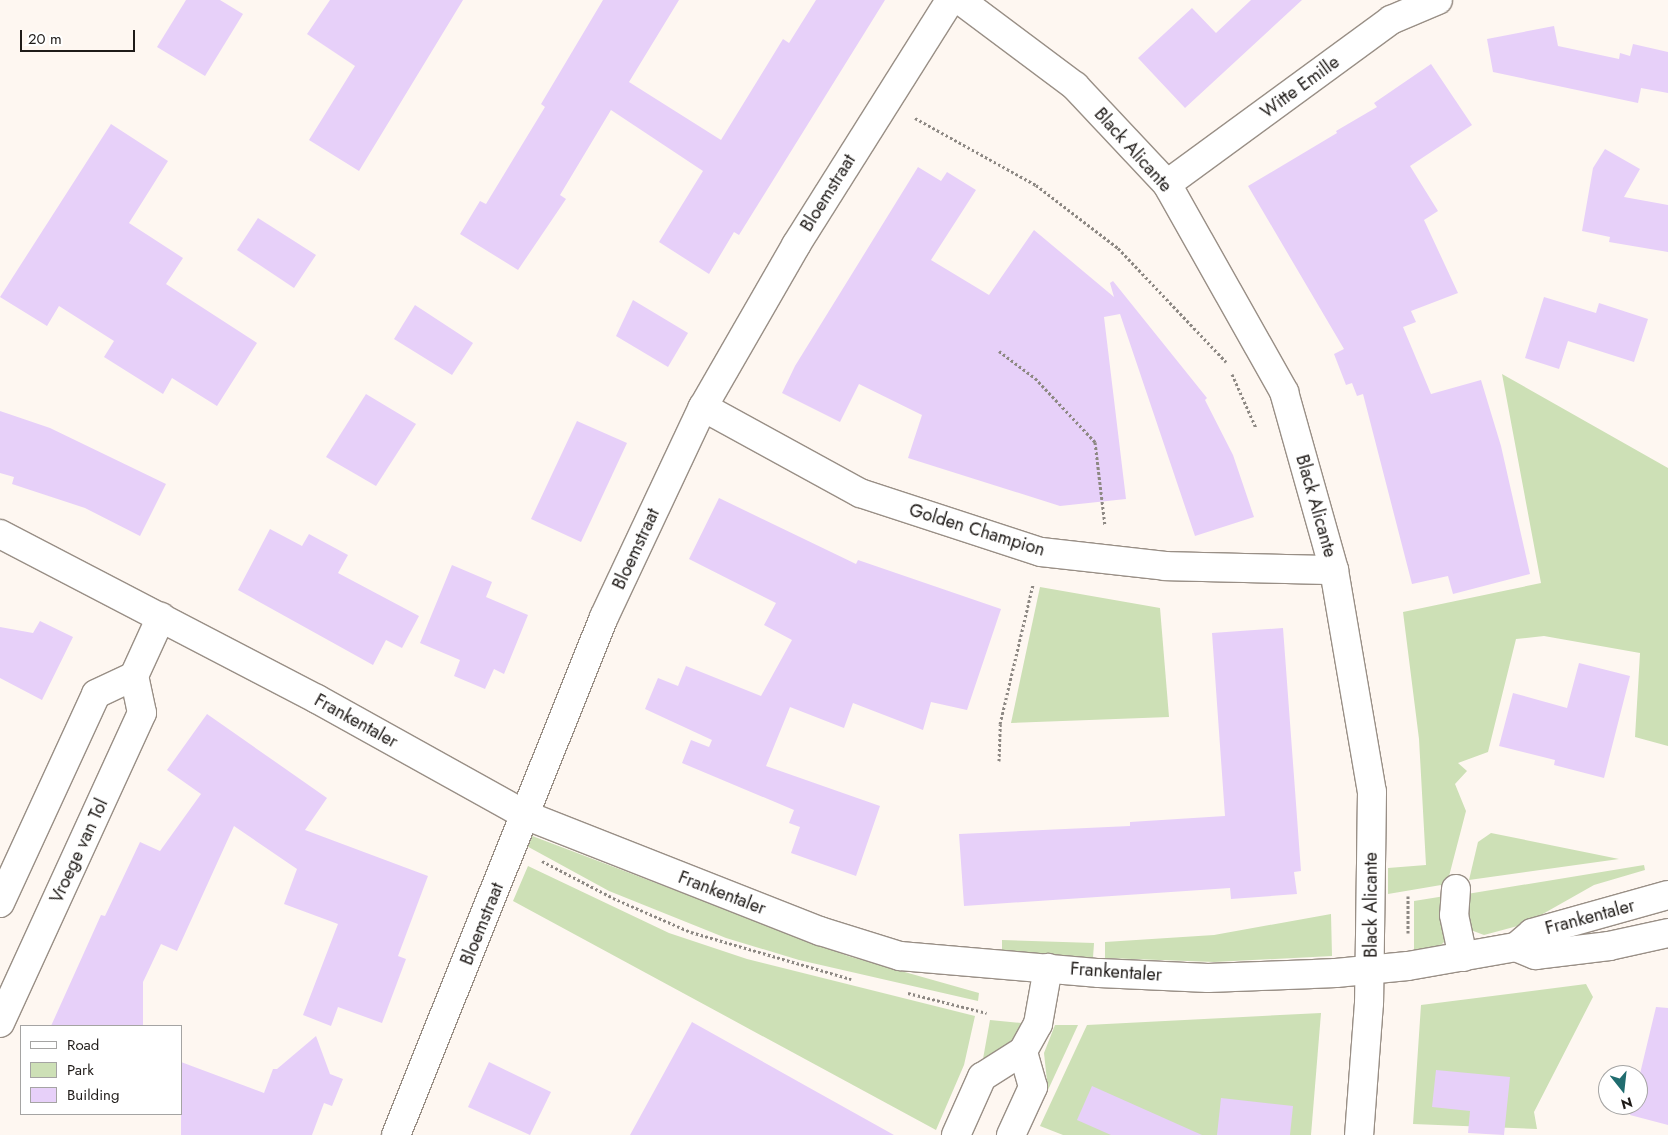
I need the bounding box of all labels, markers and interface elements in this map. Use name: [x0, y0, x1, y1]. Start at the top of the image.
scale bar: [22, 20, 138, 52]
text: 20 m: [28, 28, 62, 50]
street label: Witte Emille: [1256, 51, 1344, 123]
street label: Black Alicante: [1090, 103, 1176, 197]
street label: Bloemstraat: [796, 151, 860, 235]
street label: Black Alicante: [1291, 452, 1341, 560]
street label: Golden Champion: [906, 499, 1048, 561]
street label: Bloemstraat: [608, 505, 664, 593]
street label: Frankentaler: [311, 689, 401, 753]
street label: Vroege van Tol: [45, 795, 113, 907]
street label: Black Alicante: [1360, 852, 1382, 958]
street label: Frankentaler: [675, 866, 769, 920]
street label: Bloemstraat: [456, 880, 508, 968]
street label: Frankentaler: [1543, 895, 1637, 939]
street label: Frankentaler: [1069, 958, 1163, 986]
legend: [20, 1025, 182, 1115]
text: Road: [67, 1034, 99, 1056]
text: Park: [67, 1059, 94, 1081]
north arrow: [1598, 1065, 1648, 1115]
text: Building: [67, 1084, 119, 1106]
text: N: [1619, 1092, 1635, 1115]

